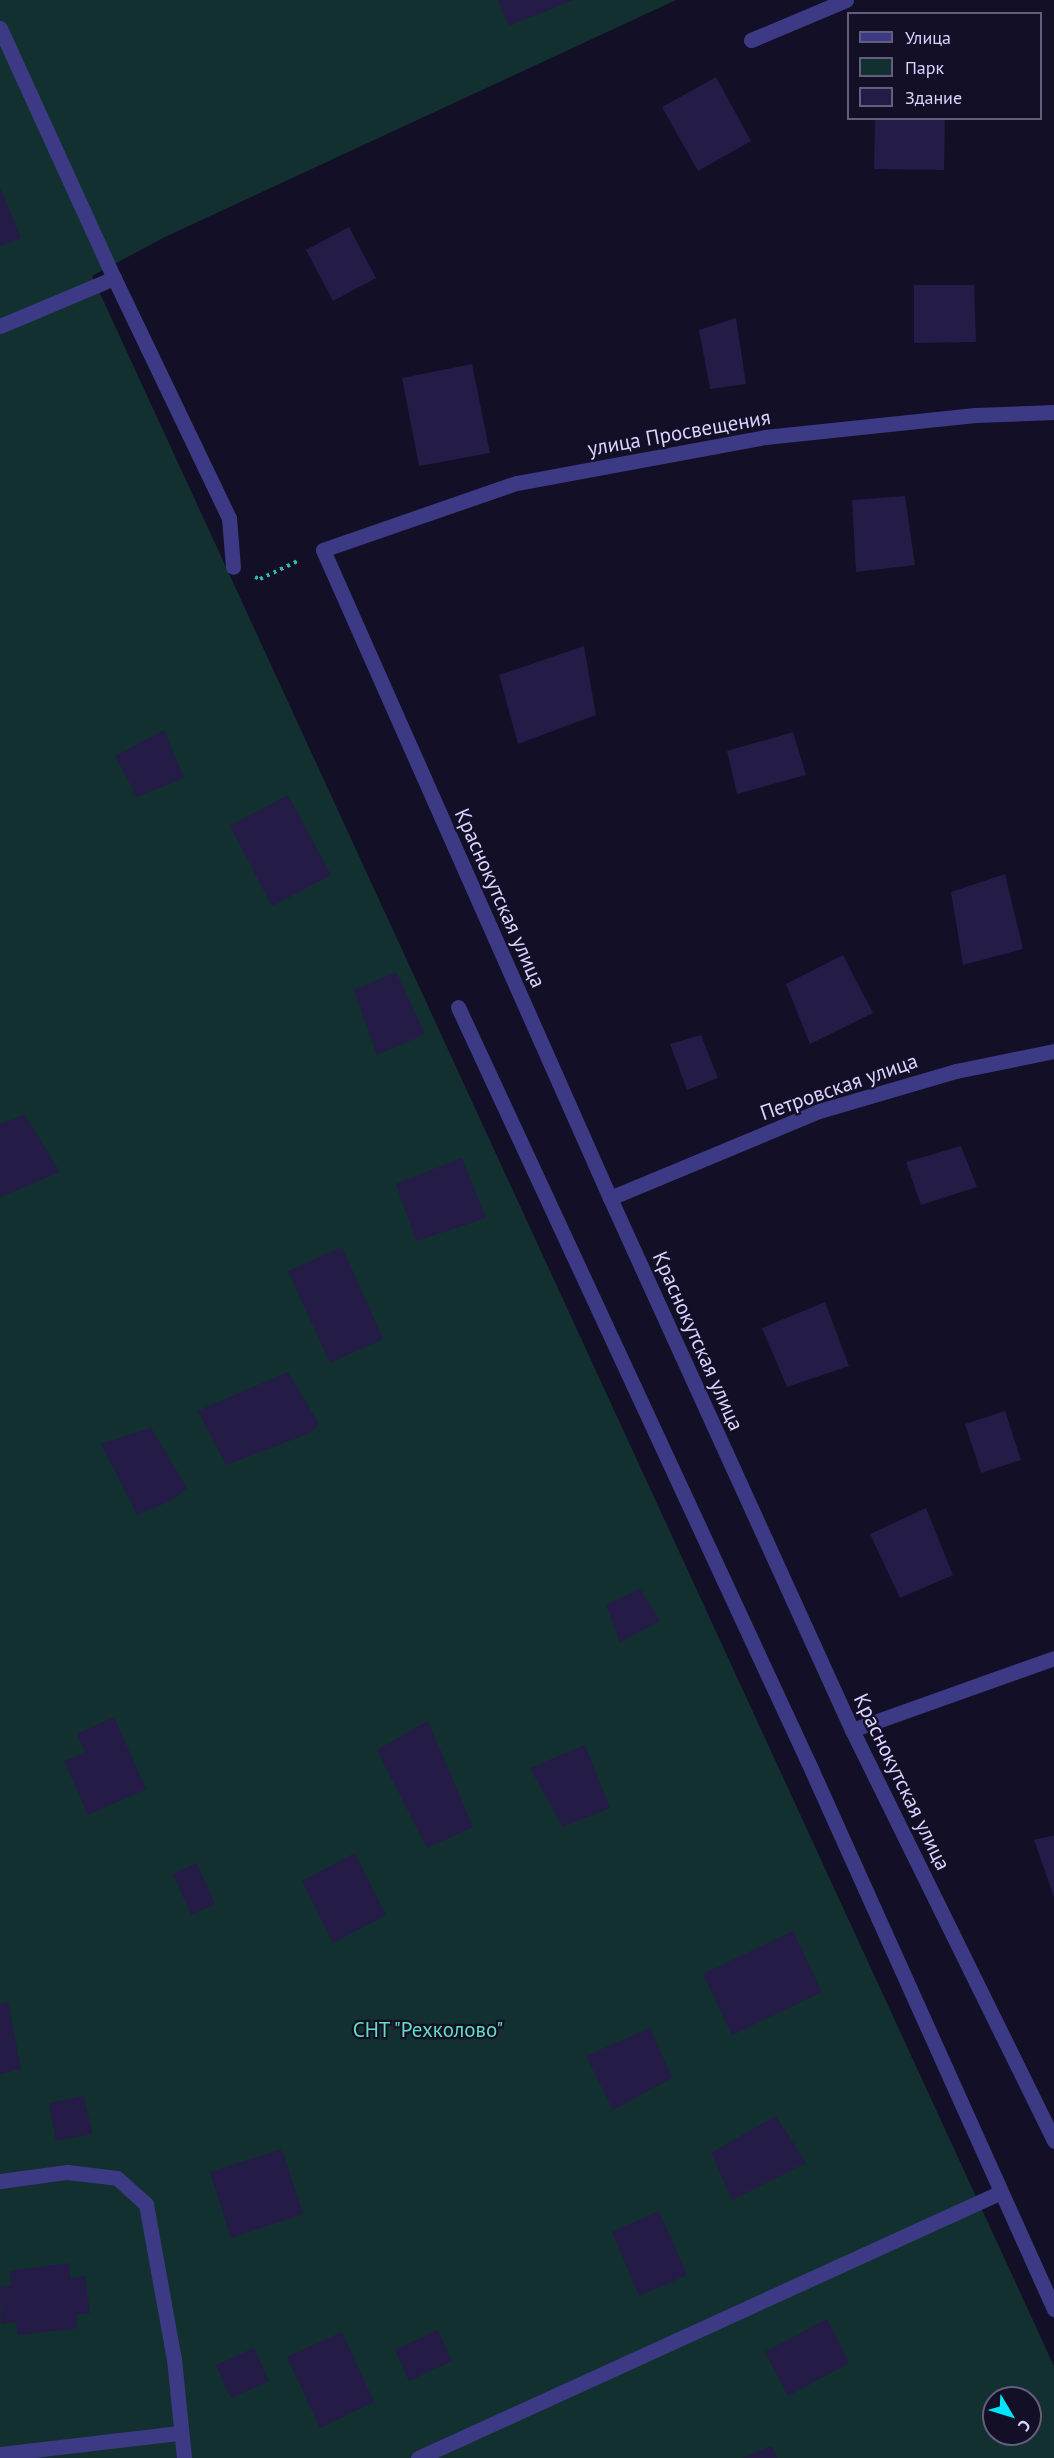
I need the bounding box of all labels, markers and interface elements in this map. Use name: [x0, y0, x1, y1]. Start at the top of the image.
legend: [847, 12, 1042, 120]
text: Улица: [905, 26, 951, 49]
text: Парк: [905, 56, 944, 79]
text: Здание: [905, 86, 962, 109]
street label: улица Просвещения: [586, 404, 772, 462]
street label: Краснокутская улица: [449, 805, 551, 991]
street label: Петровская улица: [757, 1048, 921, 1126]
street label: Краснокутская улица: [647, 1248, 749, 1434]
street label: Краснокутская улица: [848, 1690, 956, 1874]
park label: СНТ "Рехколово": [352, 2017, 504, 2043]
north arrow: [982, 2386, 1042, 2446]
text: С: [1014, 2416, 1035, 2436]

